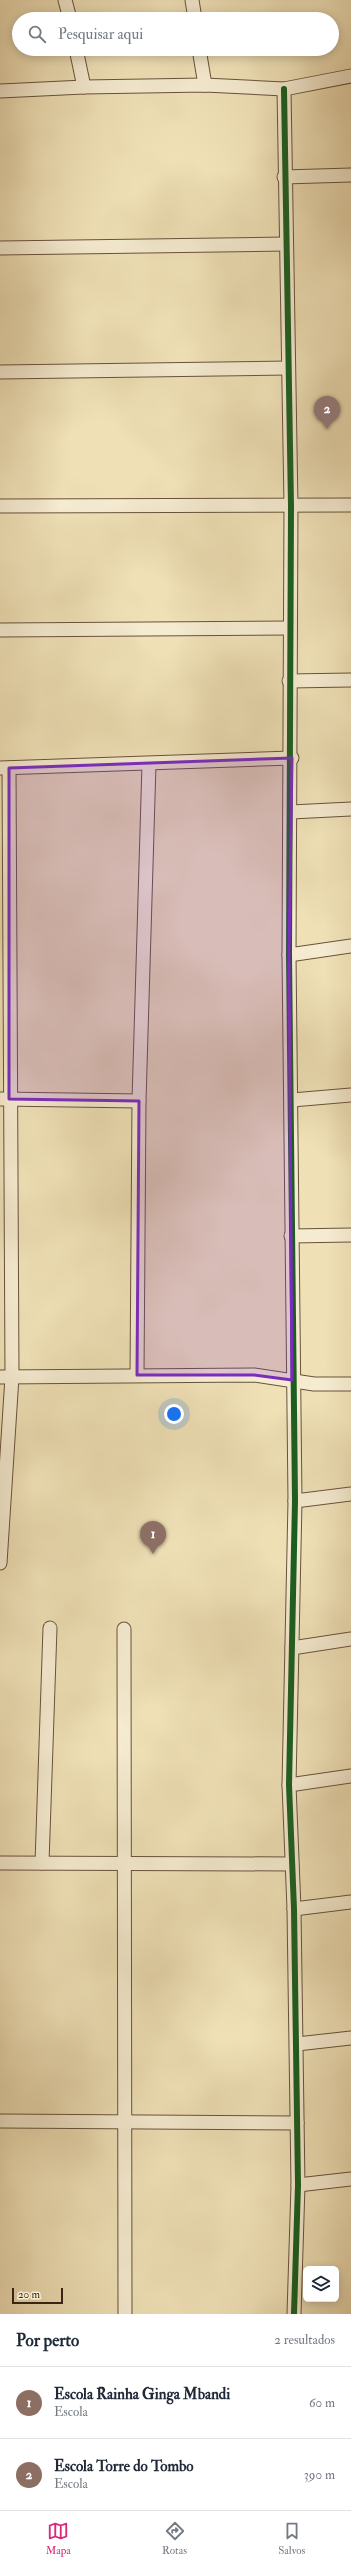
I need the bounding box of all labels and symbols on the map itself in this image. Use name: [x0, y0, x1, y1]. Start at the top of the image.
pin: 2: [314, 396, 340, 429]
your location: [164, 1404, 184, 1424]
pin: 1: [140, 1521, 166, 1554]
scale bar: [12, 2286, 63, 2305]

